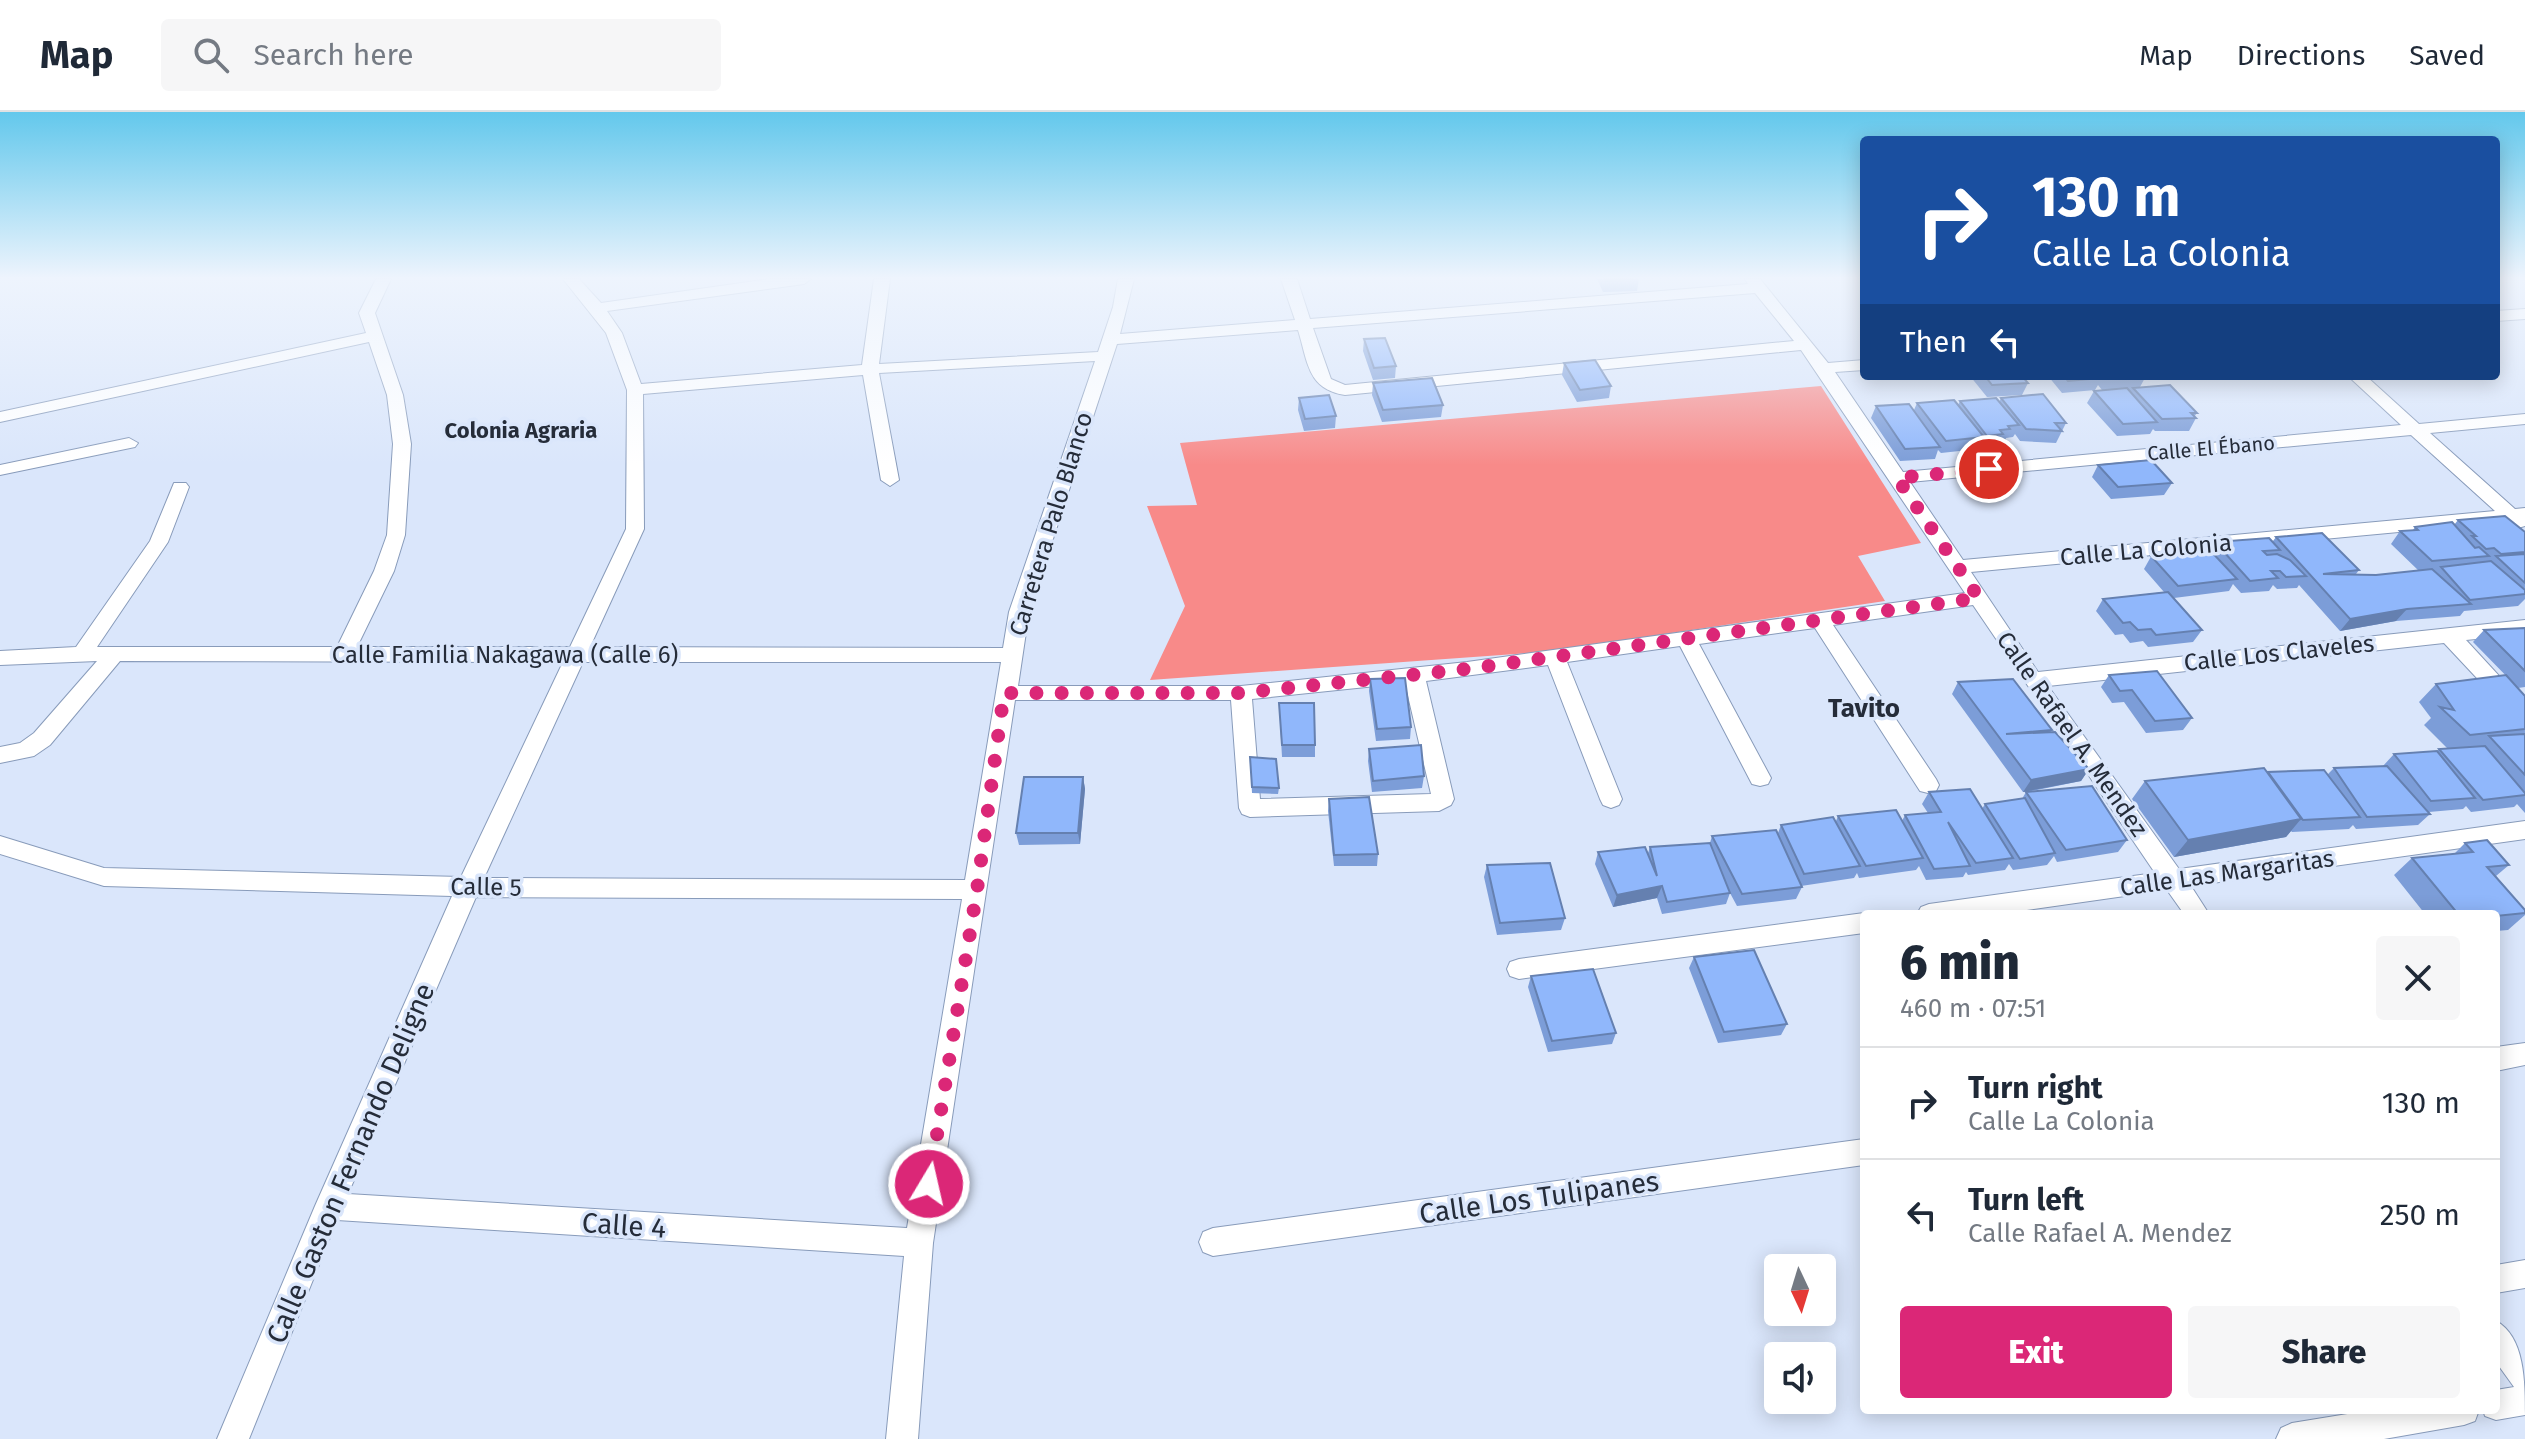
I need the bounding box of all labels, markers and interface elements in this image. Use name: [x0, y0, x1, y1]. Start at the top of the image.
search box: [161, 19, 721, 91]
text: Map: [40, 32, 113, 78]
icon: search: [189, 33, 233, 77]
text: Search here: [253, 37, 414, 73]
text: Map: [2139, 39, 2193, 72]
text: Directions: [2237, 39, 2365, 72]
text: Saved: [2409, 39, 2485, 72]
text: 130 m: [2032, 164, 2180, 231]
icon: right: [1900, 168, 2004, 272]
text: Calle La Colonia: [2032, 232, 2290, 276]
icon: left: [1983, 320, 2027, 364]
text: Then: [1900, 324, 1967, 360]
street label: Carretera Palo Blanco: [1004, 409, 1098, 639]
district label: Colonia Agraria: [445, 417, 597, 444]
street label: Calle El Ébano: [2146, 430, 2276, 466]
pin: [1955, 435, 2023, 503]
icon: arrive: [1967, 447, 2011, 491]
street label: Calle La Colonia: [2059, 529, 2233, 571]
street label: Calle Rafael A. Mendez: [1991, 626, 2153, 842]
street label: Calle Los Claveles: [2182, 629, 2376, 677]
street label: Calle Familia Nakagawa (Calle 6): [332, 641, 678, 669]
district label: Tavito: [1828, 693, 1900, 724]
street label: Calle Las Margaritas: [2118, 844, 2336, 902]
street label: Calle 5: [450, 872, 522, 902]
text: 6 min: [1900, 934, 2020, 992]
button: close: [2376, 936, 2460, 1020]
street label: Calle Gaston Fernando Deligne: [259, 978, 441, 1348]
text: 460 m · 07:51: [1900, 993, 2046, 1024]
text: Turn right: [1968, 1070, 2103, 1106]
icon: right: [1900, 1081, 1944, 1125]
text: 130 m: [2382, 1085, 2460, 1121]
text: Calle La Colonia: [1968, 1106, 2155, 1137]
position arrow: [887, 1142, 971, 1226]
street label: Calle Los Tulipanes: [1417, 1164, 1661, 1231]
text: Turn left: [1968, 1182, 2084, 1218]
icon: left: [1900, 1193, 1944, 1237]
text: 250 m: [2380, 1197, 2460, 1233]
street label: Calle 4: [581, 1206, 667, 1245]
text: Calle Rafael A. Mendez: [1968, 1218, 2232, 1249]
north arrow: [1764, 1254, 1836, 1326]
map controls: [1764, 1254, 1836, 1414]
button: Exit: [1900, 1306, 2172, 1398]
button: Share: [2188, 1306, 2460, 1398]
button: sound: [1764, 1342, 1836, 1414]

